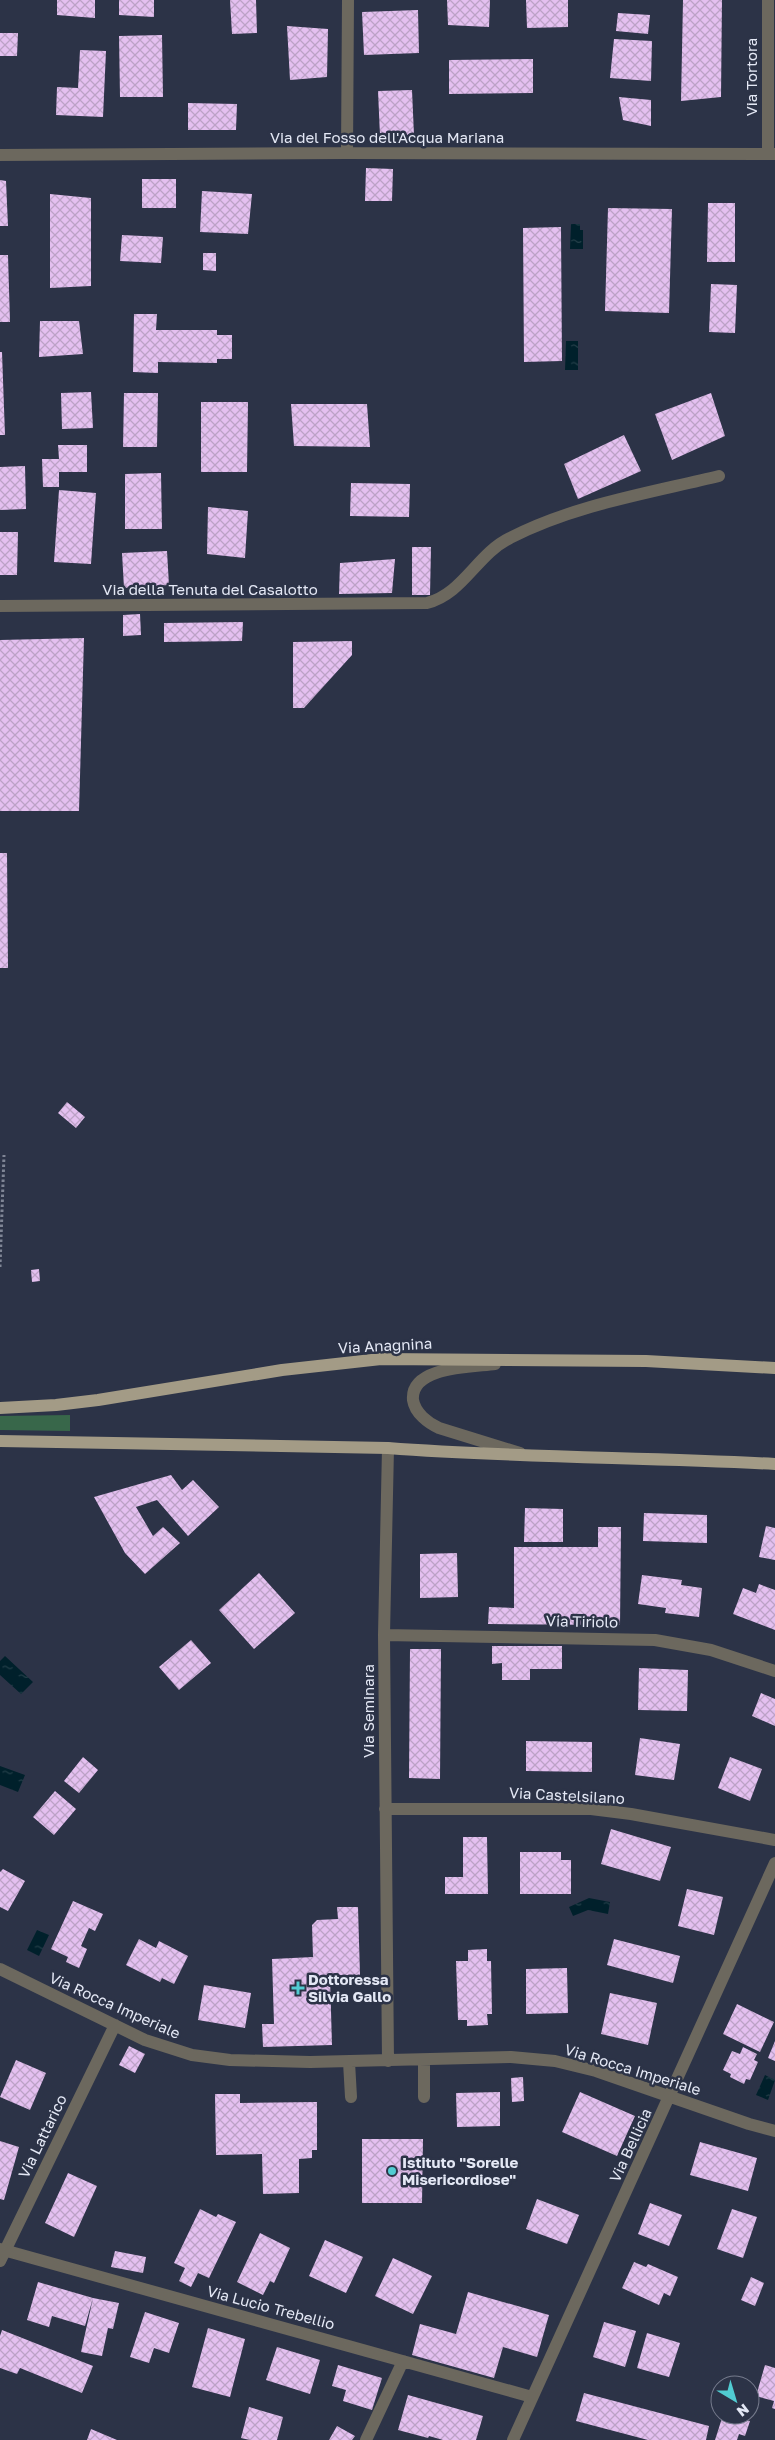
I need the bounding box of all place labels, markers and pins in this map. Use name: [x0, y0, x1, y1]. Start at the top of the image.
place label: Dottoressa Silvia Gallo: [308, 1970, 391, 2005]
marker: Dottoressa Silvia Gallo: [292, 1982, 304, 1994]
place label: Istituto "Sorelle Misericordiose": [402, 2153, 519, 2188]
marker: Istituto "Sorelle Misericordiose": [386, 2165, 398, 2177]

